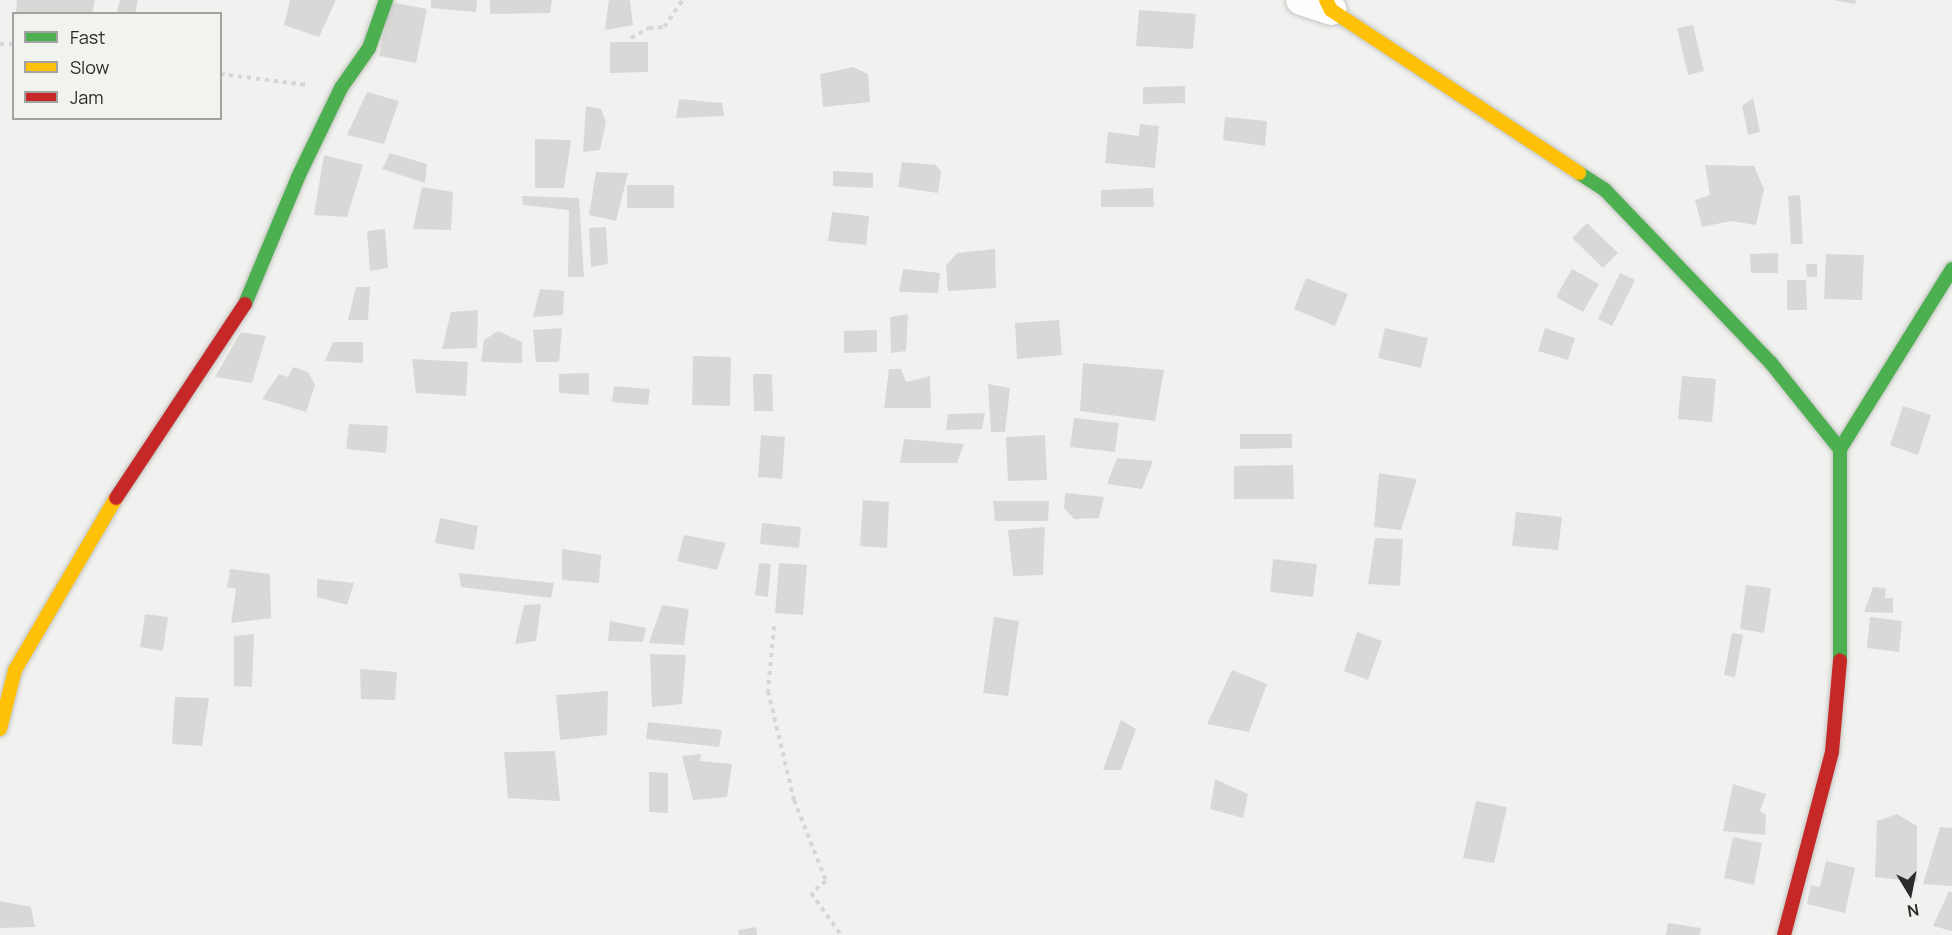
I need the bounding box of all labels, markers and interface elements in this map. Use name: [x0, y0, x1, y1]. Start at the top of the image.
legend: [12, 12, 222, 120]
text: Fast: [70, 25, 105, 49]
text: Slow: [70, 55, 109, 79]
text: Jam: [70, 85, 104, 109]
north arrow: [1880, 863, 1940, 923]
text: N: [1906, 899, 1921, 923]

